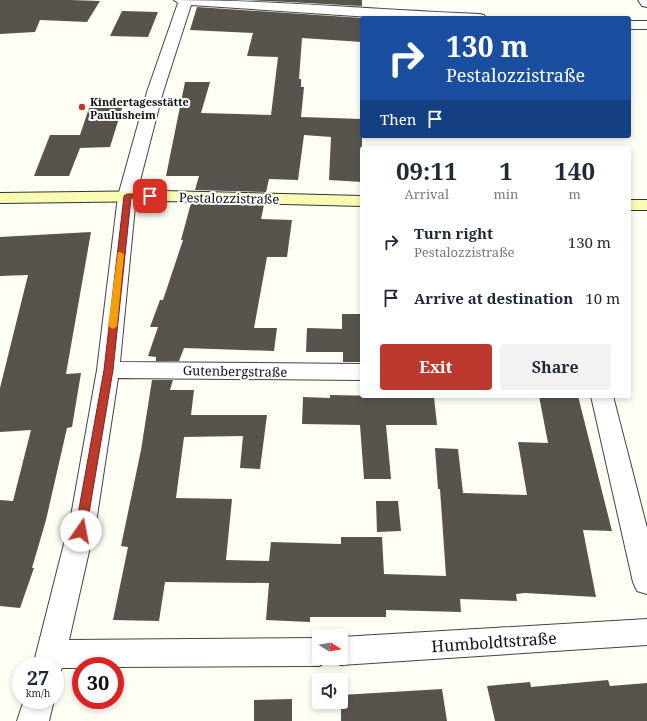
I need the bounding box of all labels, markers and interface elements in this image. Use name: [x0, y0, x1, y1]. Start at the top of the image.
text: 130 m: [446, 27, 528, 65]
icon: right: [380, 32, 432, 84]
text: Pestalozzistraße: [446, 63, 585, 87]
place label: Kindertagesstätte Paulusheim: [90, 94, 189, 122]
marker: Kindertagesstätte Paulusheim: [77, 102, 87, 112]
icon: arrive: [424, 108, 446, 130]
text: Then: [380, 109, 416, 129]
text: 09:11: [396, 154, 458, 187]
text: 1: [499, 154, 513, 187]
text: 140: [554, 154, 595, 187]
pin: [133, 179, 167, 213]
icon: arrive: [139, 185, 161, 207]
text: Arrival: [405, 185, 449, 203]
text: min: [493, 185, 518, 203]
text: m: [568, 185, 581, 203]
street label: Pestalozzistraße: [179, 188, 279, 208]
text: Turn right: [414, 223, 493, 243]
icon: right: [380, 231, 402, 253]
text: 130 m: [568, 232, 611, 252]
text: Pestalozzistraße: [414, 243, 515, 261]
icon: arrive: [380, 287, 402, 309]
text: Arrive at destination: [414, 288, 573, 308]
text: 10 m: [585, 288, 620, 308]
button: Exit: [380, 344, 492, 390]
button: Share: [500, 344, 611, 390]
street label: Gutenbergstraße: [183, 361, 287, 381]
position arrow: [60, 510, 102, 552]
street label: Humboldtstraße: [431, 627, 557, 657]
north arrow: [312, 629, 348, 665]
map controls: [312, 629, 348, 709]
speed limit sign: 30: [72, 657, 124, 709]
text: 27: [27, 664, 49, 691]
button: sound: [312, 673, 348, 709]
text: km/h: [26, 686, 50, 700]

